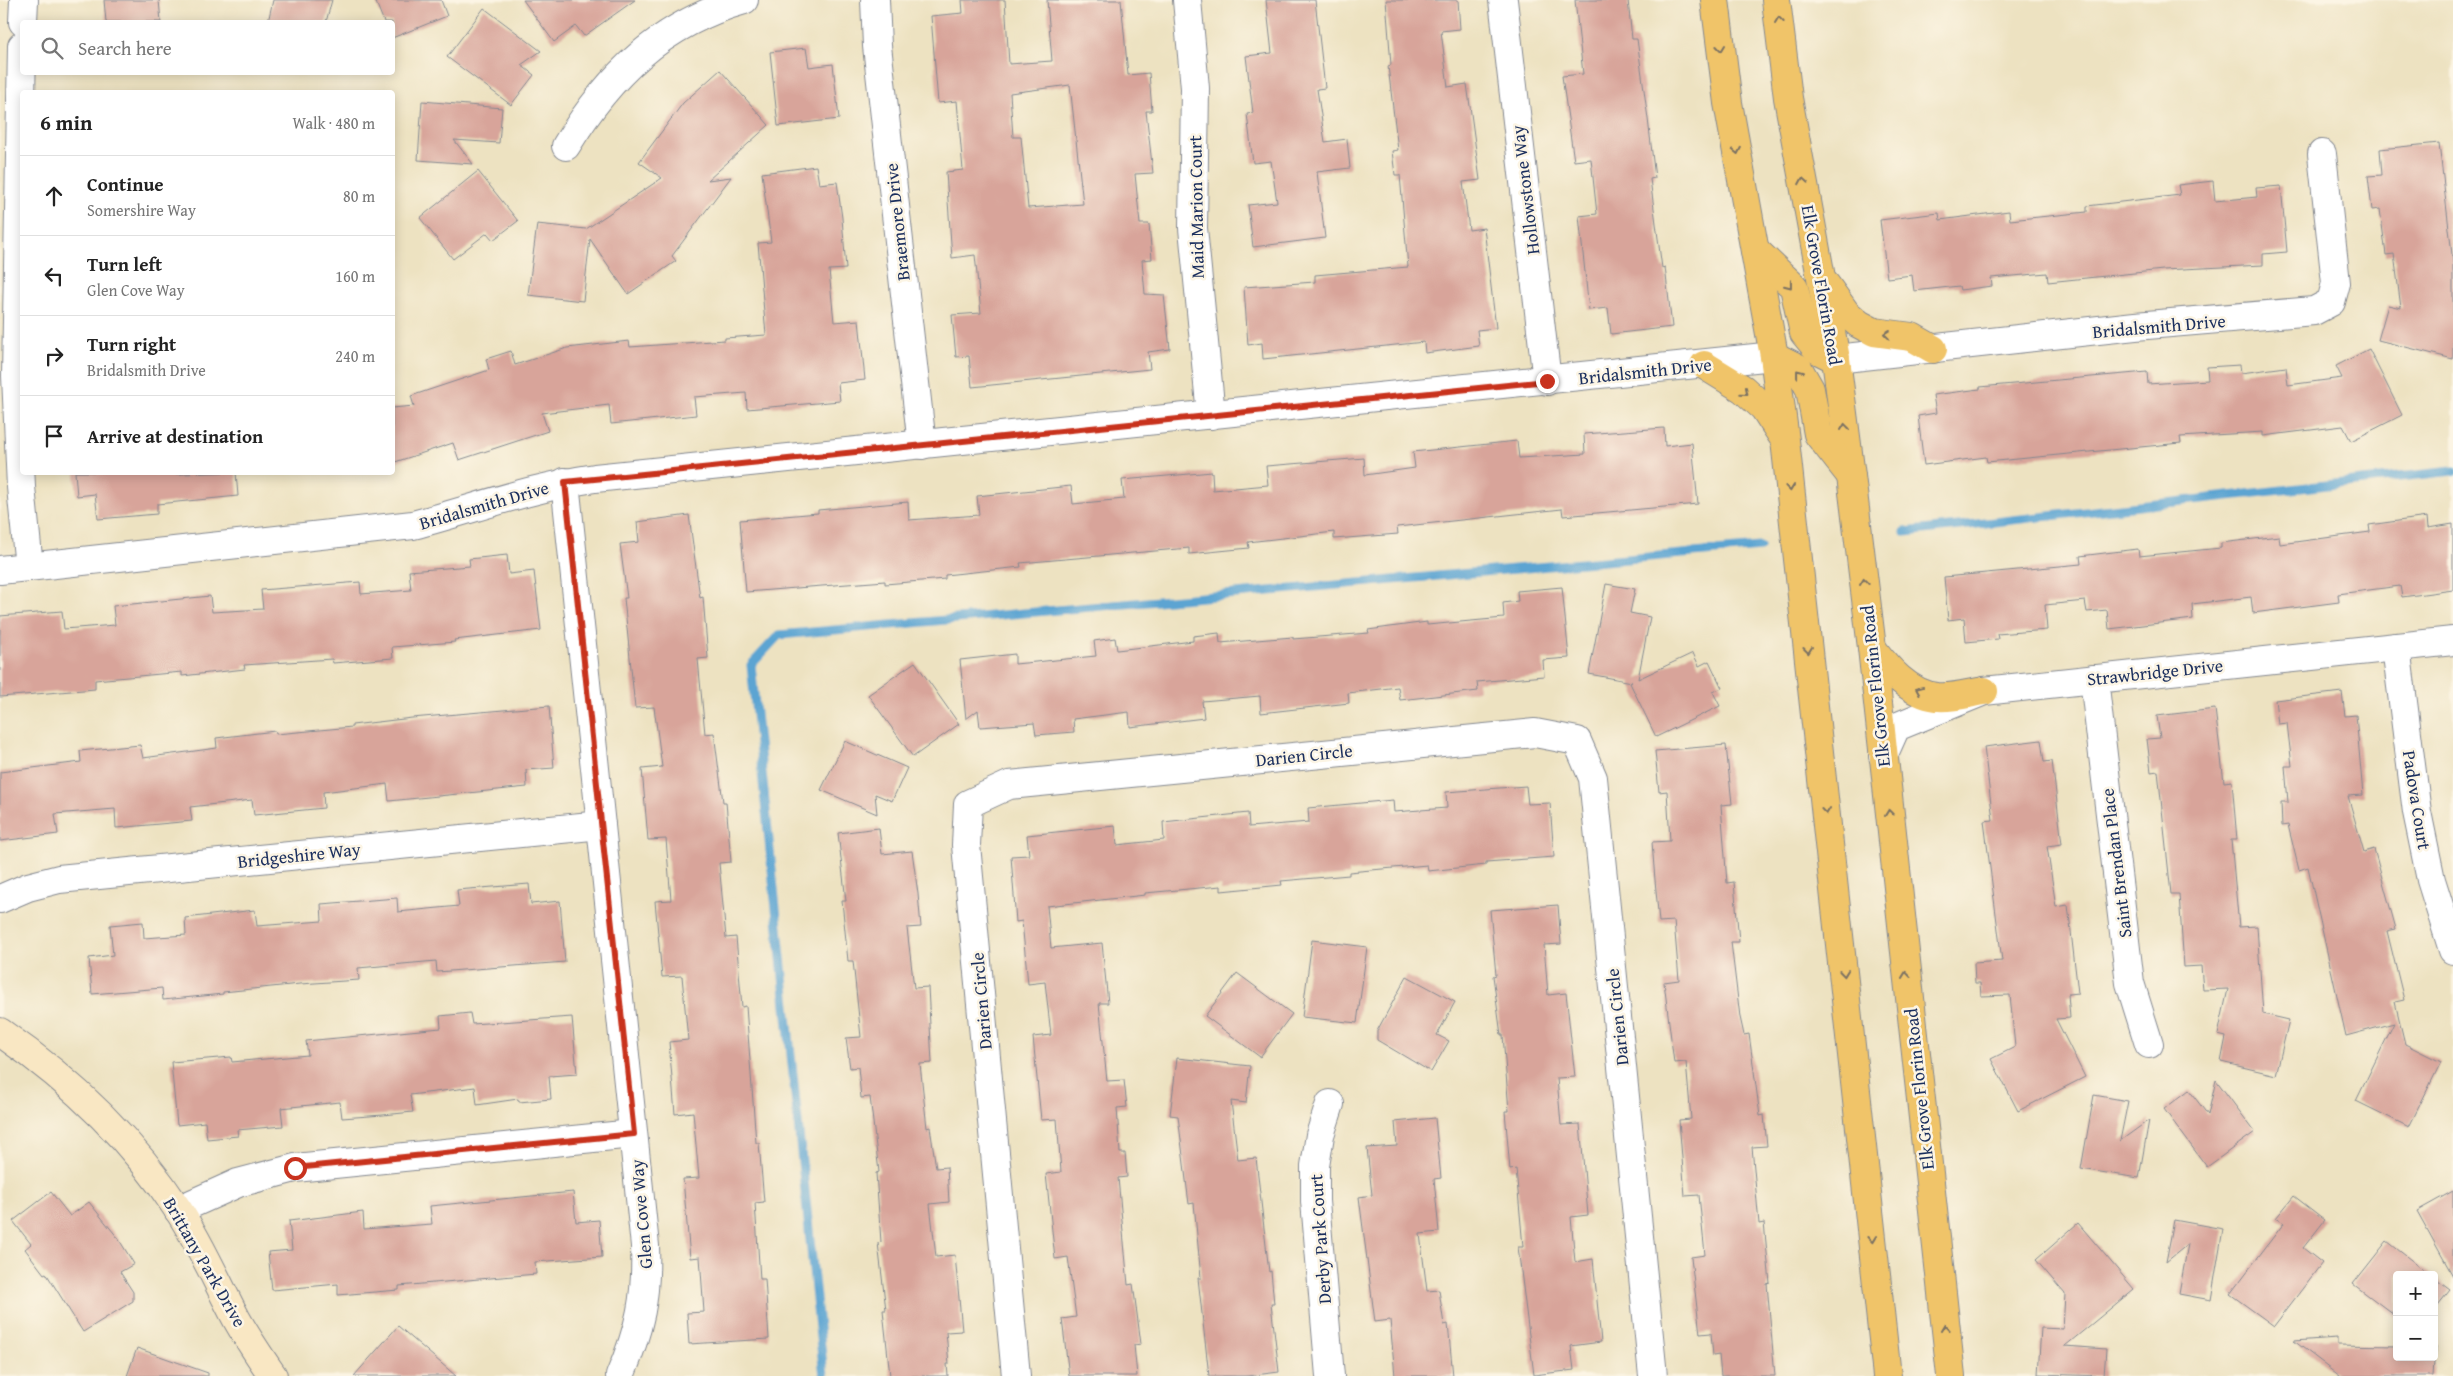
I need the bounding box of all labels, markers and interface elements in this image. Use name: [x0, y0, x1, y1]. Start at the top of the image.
one-way arrow: [1774, 16, 1785, 24]
search box: [20, 20, 395, 75]
icon: search: [38, 34, 66, 62]
text: Search here: [78, 34, 172, 62]
one-way arrow: [1715, 45, 1726, 53]
text: 6 min: [40, 107, 92, 138]
text: Walk · 480 m: [292, 111, 375, 135]
street label: Hollowstone Way: [1504, 124, 1546, 256]
street label: Maid Marion Court: [1181, 134, 1211, 279]
one-way arrow: [1731, 147, 1741, 156]
street label: Braemore Drive: [877, 162, 917, 282]
text: Continue: [87, 170, 164, 198]
one-way arrow: [1799, 177, 1809, 185]
icon: ahead: [40, 182, 68, 210]
text: 80 m: [343, 184, 375, 208]
text: Somershire Way: [87, 198, 196, 222]
street label: Elk Grove Florin Road: [1795, 203, 1849, 368]
text: Turn left: [87, 250, 162, 278]
icon: left: [40, 262, 68, 290]
text: 160 m: [335, 264, 375, 288]
text: Glen Cove Way: [87, 278, 185, 302]
one-way arrow: [1783, 279, 1792, 289]
street label: Bridalsmith Drive: [2091, 307, 2227, 345]
one-way arrow: [1883, 329, 1892, 339]
text: Turn right: [87, 330, 176, 358]
icon: right: [40, 342, 68, 370]
text: 240 m: [335, 344, 375, 368]
street label: Bridalsmith Drive: [1577, 351, 1713, 391]
text: Bridalsmith Drive: [87, 358, 206, 382]
one-way arrow: [1796, 369, 1805, 378]
route end: [1536, 370, 1559, 393]
one-way arrow: [1739, 386, 1748, 394]
icon: arrive: [40, 422, 68, 450]
text: Arrive at destination: [87, 422, 263, 450]
one-way arrow: [1840, 423, 1851, 431]
street label: Bridalsmith Drive: [416, 474, 552, 536]
one-way arrow: [1785, 485, 1796, 493]
one-way arrow: [1859, 578, 1870, 586]
street label: Elk Grove Florin Road: [1853, 604, 1897, 768]
one-way arrow: [1802, 646, 1813, 654]
street label: Strawbridge Drive: [2086, 651, 2224, 693]
one-way arrow: [1915, 686, 1924, 697]
street label: Darien Circle: [1254, 736, 1354, 774]
street label: Padova Court: [2396, 748, 2438, 852]
street label: Saint Brendan Place: [2093, 787, 2139, 939]
one-way arrow: [1820, 808, 1831, 816]
one-way arrow: [1884, 809, 1895, 817]
street label: Bridgeshire Way: [236, 835, 362, 875]
street label: Darien Circle: [963, 951, 999, 1051]
street label: Darien Circle: [1598, 967, 1636, 1067]
one-way arrow: [1838, 969, 1849, 977]
one-way arrow: [1901, 970, 1912, 978]
street label: Elk Grove Florin Road: [1897, 1007, 1941, 1171]
route start: [284, 1157, 307, 1180]
street label: Glen Cove Way: [623, 1158, 659, 1270]
street label: Derby Park Court: [1302, 1172, 1338, 1305]
street label: Brittany Park Drive: [157, 1192, 253, 1332]
one-way arrow: [1866, 1235, 1877, 1243]
map controls: [2393, 1271, 2438, 1361]
button: +: [2393, 1271, 2438, 1316]
button: −: [2393, 1316, 2438, 1361]
one-way arrow: [1940, 1323, 1951, 1331]

